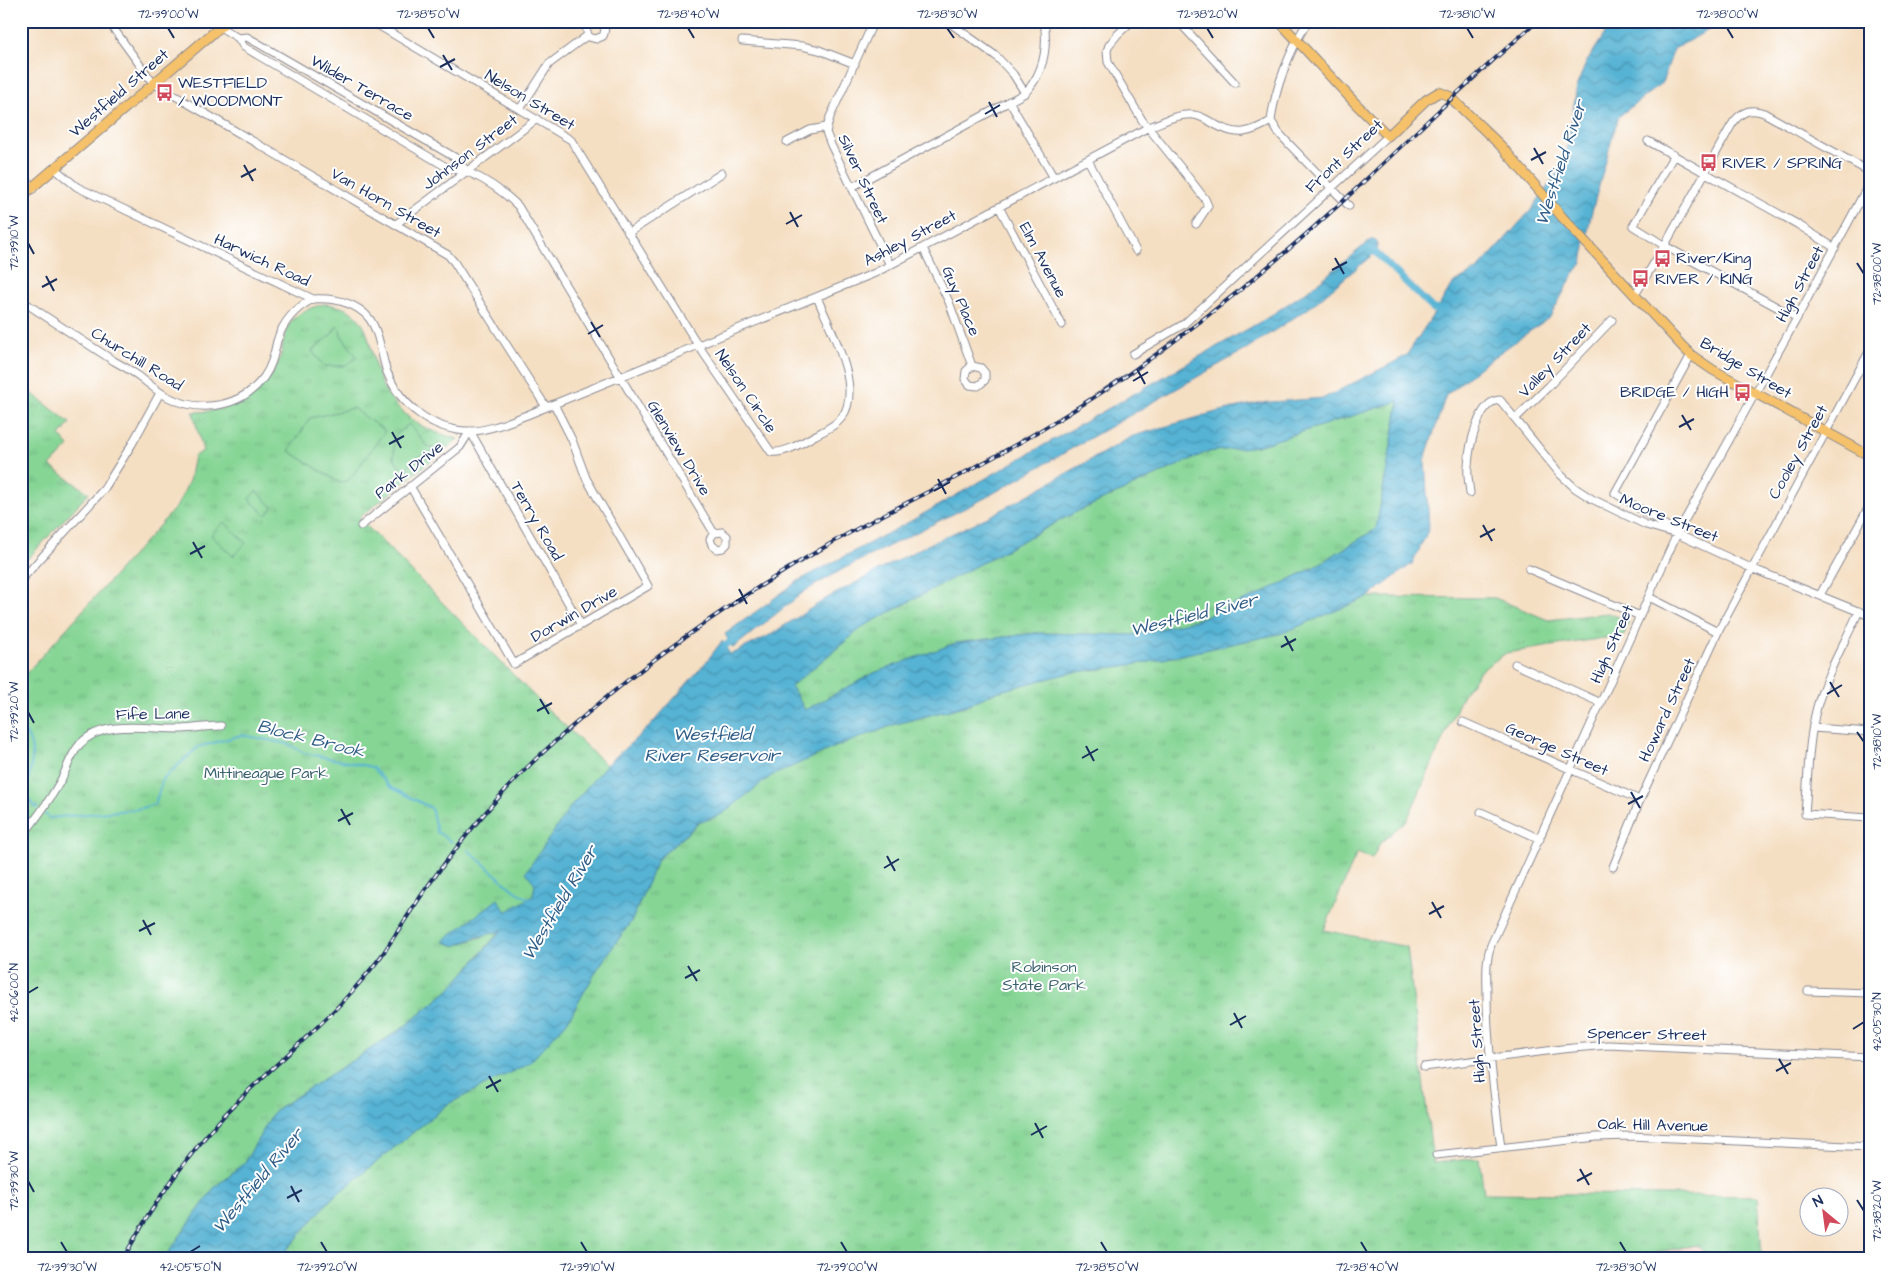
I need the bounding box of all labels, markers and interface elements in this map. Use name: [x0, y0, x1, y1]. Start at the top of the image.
text: 72°39'00"W: [137, 6, 199, 23]
text: 72°38'50"W: [397, 6, 460, 23]
text: 72°38'40"W: [657, 6, 720, 23]
text: 72°38'30"W: [917, 6, 978, 23]
text: 72°38'20"W: [1176, 6, 1238, 23]
text: 72°38'10"W: [1439, 6, 1496, 23]
text: 72°38'00"W: [1696, 6, 1759, 23]
street label: Westfield Street: [65, 43, 174, 142]
street label: Wilder Terrace: [307, 50, 418, 127]
street label: Nelson Street: [481, 64, 580, 136]
place label: WESTFIELD / WOODMONT: [178, 72, 283, 112]
bus stop icon: WESTFIELD / WOODMONT: [154, 82, 174, 102]
water label: Westfield River: [1529, 95, 1594, 229]
street label: Johnson Street: [418, 109, 523, 195]
street label: Front Street: [1300, 114, 1388, 198]
street label: Silver Street: [833, 131, 894, 228]
place label: RIVER / SPRING: [1722, 152, 1842, 174]
bus stop icon: RIVER / SPRING: [1698, 153, 1718, 173]
street label: Van Horn Street: [327, 163, 446, 244]
street label: Ashley Street: [860, 204, 961, 273]
text: 72°39'10"W: [6, 215, 23, 271]
street label: Elm Avenue: [1014, 218, 1072, 302]
street label: Harwich Road: [211, 228, 313, 292]
street label: High Street: [1771, 241, 1831, 327]
text: 72°38'00"W: [1869, 242, 1886, 305]
place label: River/King: [1676, 247, 1751, 270]
bus stop icon: River/King: [1652, 248, 1672, 268]
street label: Guy Place: [935, 263, 986, 340]
place label: RIVER / KING: [1655, 268, 1753, 290]
bus stop icon: RIVER / KING: [1631, 269, 1651, 289]
street label: Valley Street: [1514, 317, 1597, 403]
street label: Churchill Road: [87, 322, 187, 396]
street label: Bridge Street: [1695, 332, 1796, 405]
street label: Nelson Circle: [710, 345, 782, 437]
place label: BRIDGE / HIGH: [1620, 381, 1729, 403]
bus stop icon: BRIDGE / HIGH: [1733, 382, 1753, 402]
street label: Glenview Drive: [642, 396, 716, 500]
street label: Cooley Street: [1763, 400, 1834, 504]
street label: Park Drive: [370, 436, 448, 504]
street label: Terry Road: [505, 477, 569, 565]
street label: Moore Street: [1616, 488, 1722, 548]
street label: Dorwin Drive: [527, 580, 622, 648]
water label: Westfield River: [1128, 587, 1262, 643]
street label: High Street: [1585, 601, 1640, 687]
street label: Howard Street: [1633, 654, 1701, 766]
text: 72°39'20"W: [6, 681, 23, 742]
street label: Fife Lane: [116, 702, 190, 726]
text: 72°38'10"W: [1869, 713, 1886, 770]
water label: Block Brook: [255, 714, 368, 765]
street label: George Street: [1502, 717, 1612, 783]
water label: Westfield River Reservoir: [644, 722, 782, 768]
park label: Mittineague Park: [204, 762, 328, 785]
water label: Westfield River: [516, 839, 605, 965]
park label: Robinson State Park: [1002, 956, 1086, 996]
text: 42°06'00"N: [6, 962, 23, 1023]
text: 42°05'30"N: [1869, 992, 1886, 1052]
street label: High Street: [1463, 998, 1492, 1084]
street label: Spencer Street: [1587, 1022, 1707, 1046]
street label: Oak Hill Avenue: [1598, 1113, 1709, 1137]
water label: Westfield River: [207, 1122, 311, 1239]
text: 72°39'30"W: [6, 1151, 23, 1211]
text: 72°38'20"W: [1869, 1180, 1886, 1242]
north arrow: [1798, 1188, 1848, 1238]
text: N: [1809, 1191, 1827, 1212]
text: 72°39'30"W: [37, 1259, 97, 1276]
text: 42°05'50"N: [159, 1259, 222, 1276]
text: 72°39'20"W: [297, 1259, 358, 1276]
text: 72°39'10"W: [560, 1259, 615, 1276]
text: 72°39'00"W: [816, 1259, 878, 1276]
text: 72°38'50"W: [1076, 1259, 1139, 1276]
text: 72°38'40"W: [1336, 1259, 1399, 1276]
text: 72°38'30"W: [1596, 1259, 1657, 1276]

